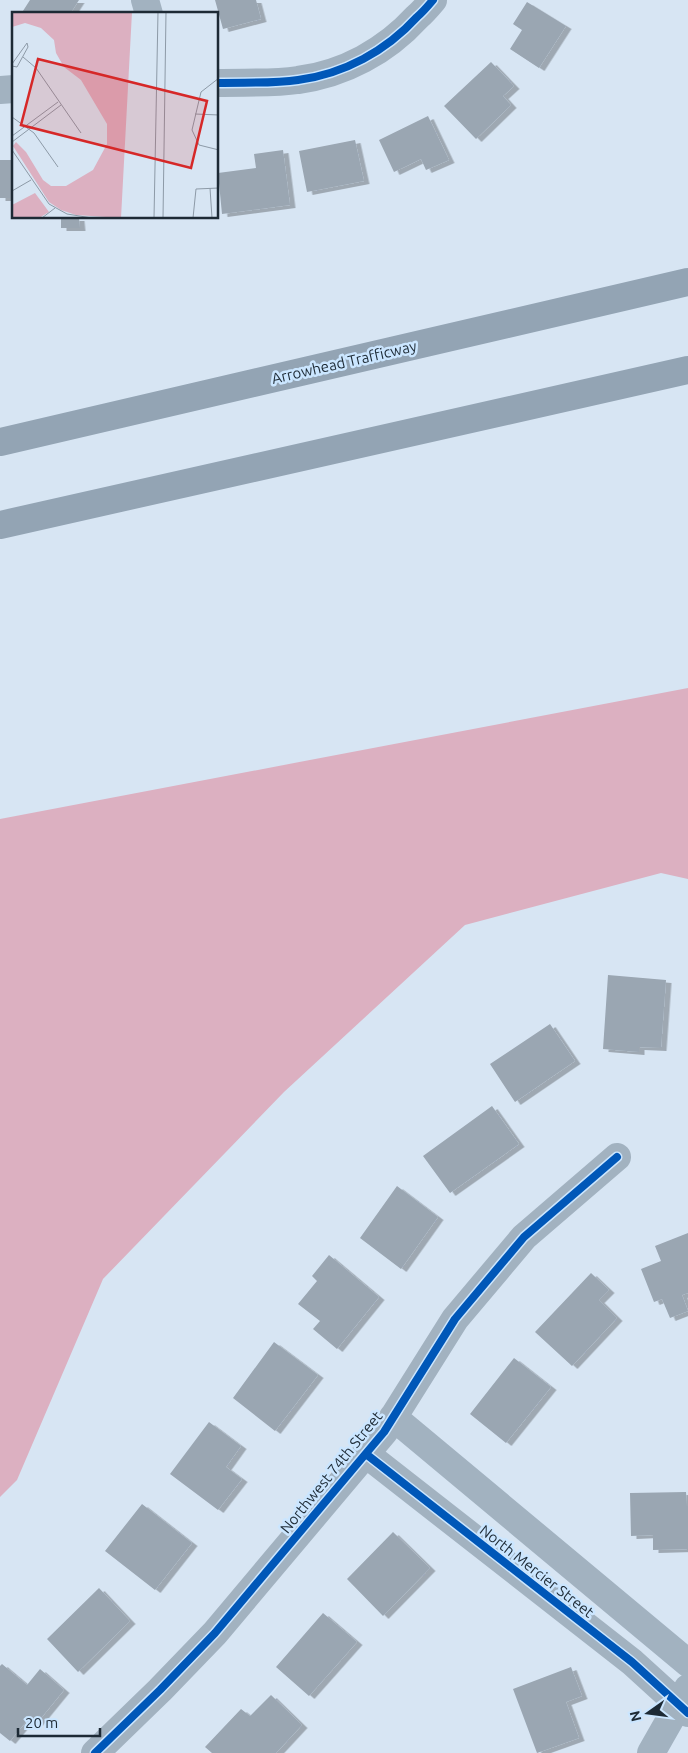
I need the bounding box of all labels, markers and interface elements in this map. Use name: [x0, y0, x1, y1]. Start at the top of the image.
inset map: [12, 12, 219, 219]
street label: Arrowhead Trafficway: [270, 337, 418, 387]
street label: Northwest 74th Street: [277, 1407, 386, 1536]
street label: North Mercier Street: [477, 1521, 597, 1621]
north arrow: [623, 1688, 673, 1738]
scale bar: [18, 1706, 100, 1738]
text: N: [626, 1709, 644, 1723]
text: 20 m: [25, 1714, 58, 1731]

